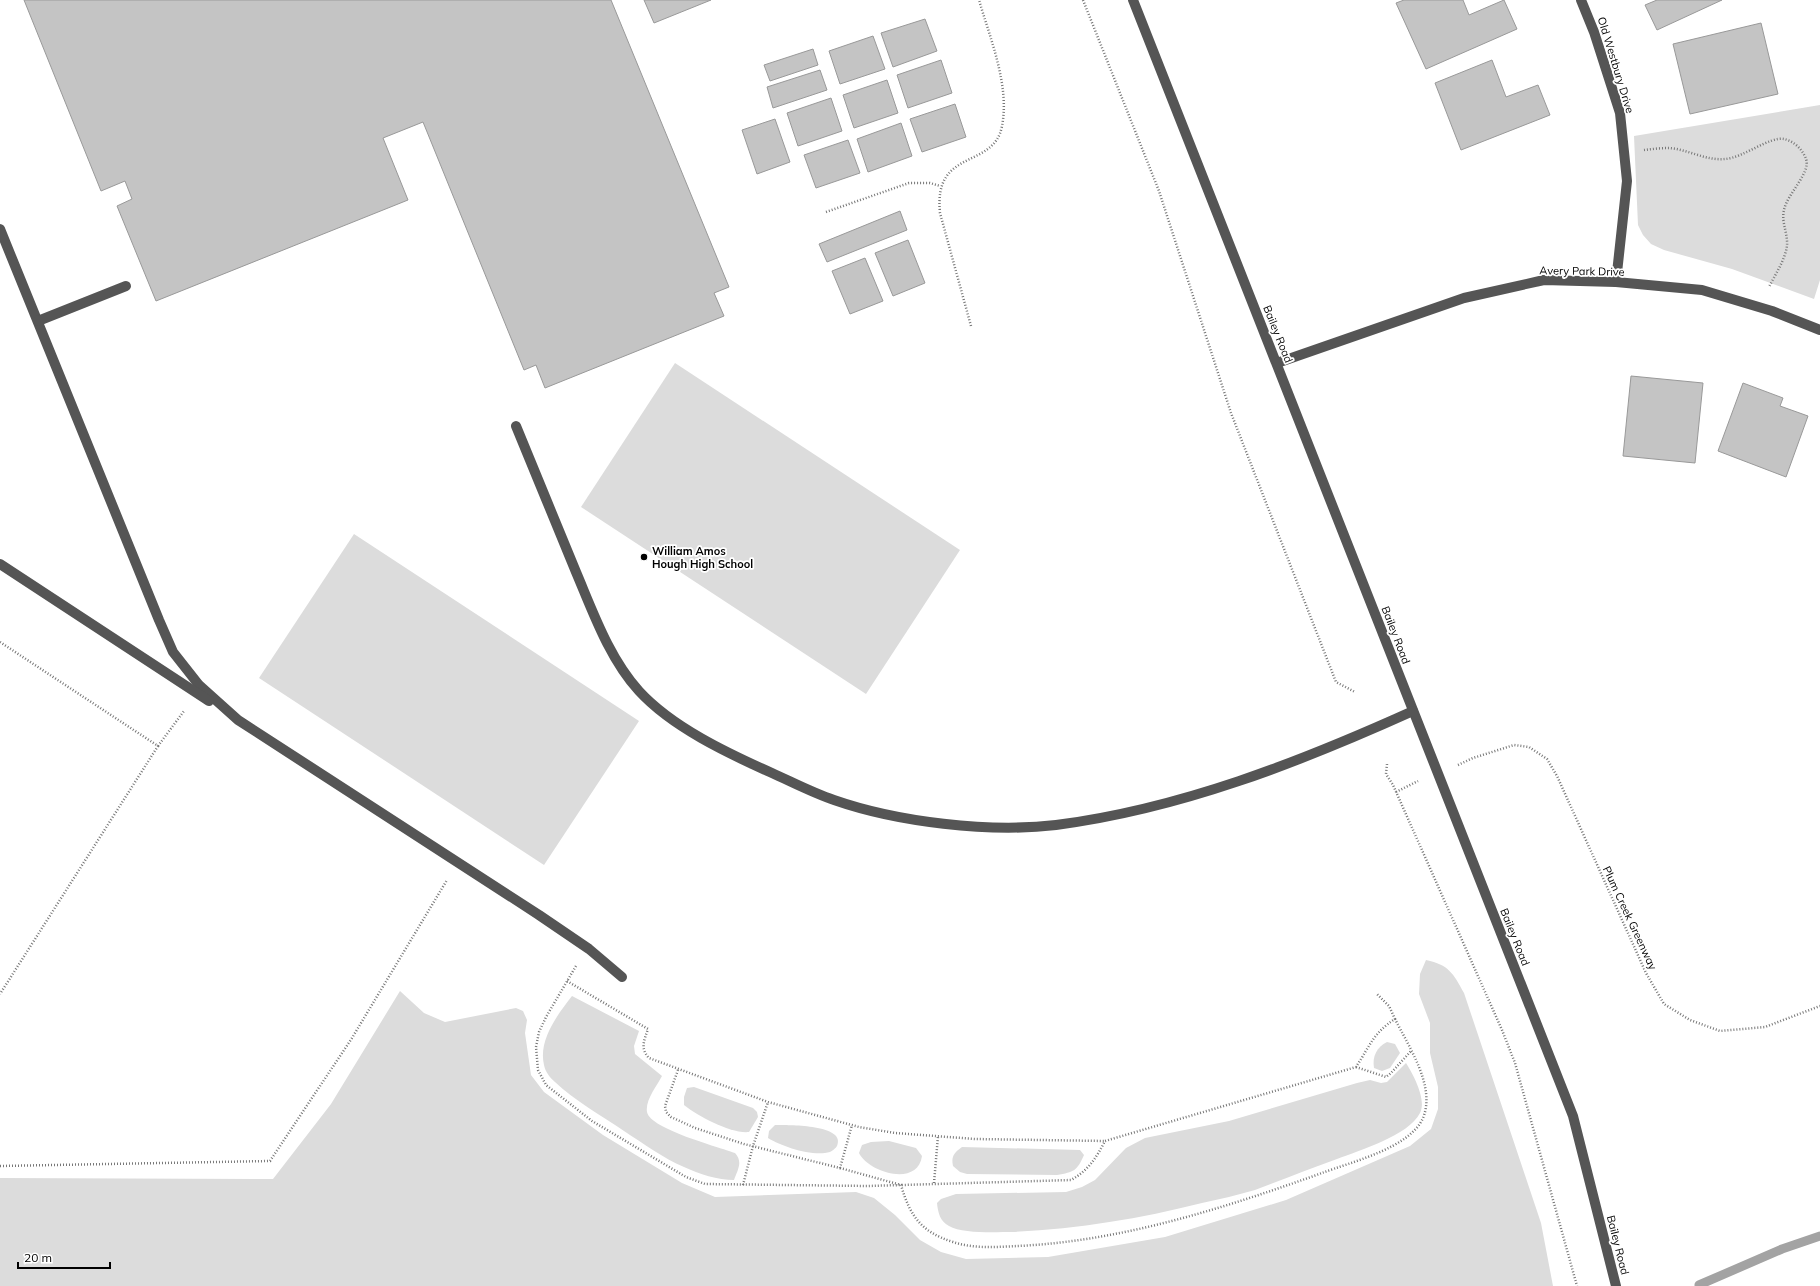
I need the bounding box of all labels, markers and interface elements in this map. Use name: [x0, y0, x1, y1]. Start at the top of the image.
street label: Old Westbury Drive: [1595, 15, 1637, 115]
street label: Avery Park Drive: [1539, 263, 1625, 279]
street label: Bailey Road: [1260, 303, 1296, 365]
place label: William Amos Hough High School: [652, 544, 753, 571]
marker: William Amos Hough High School: [639, 552, 649, 562]
street label: Bailey Road: [1379, 604, 1413, 666]
street label: Plum Creek Greenway: [1600, 864, 1660, 972]
street label: Bailey Road: [1497, 906, 1533, 968]
street label: Bailey Road: [1604, 1214, 1632, 1276]
scale bar: [18, 1244, 110, 1270]
text: 20 m: [24, 1250, 52, 1265]

